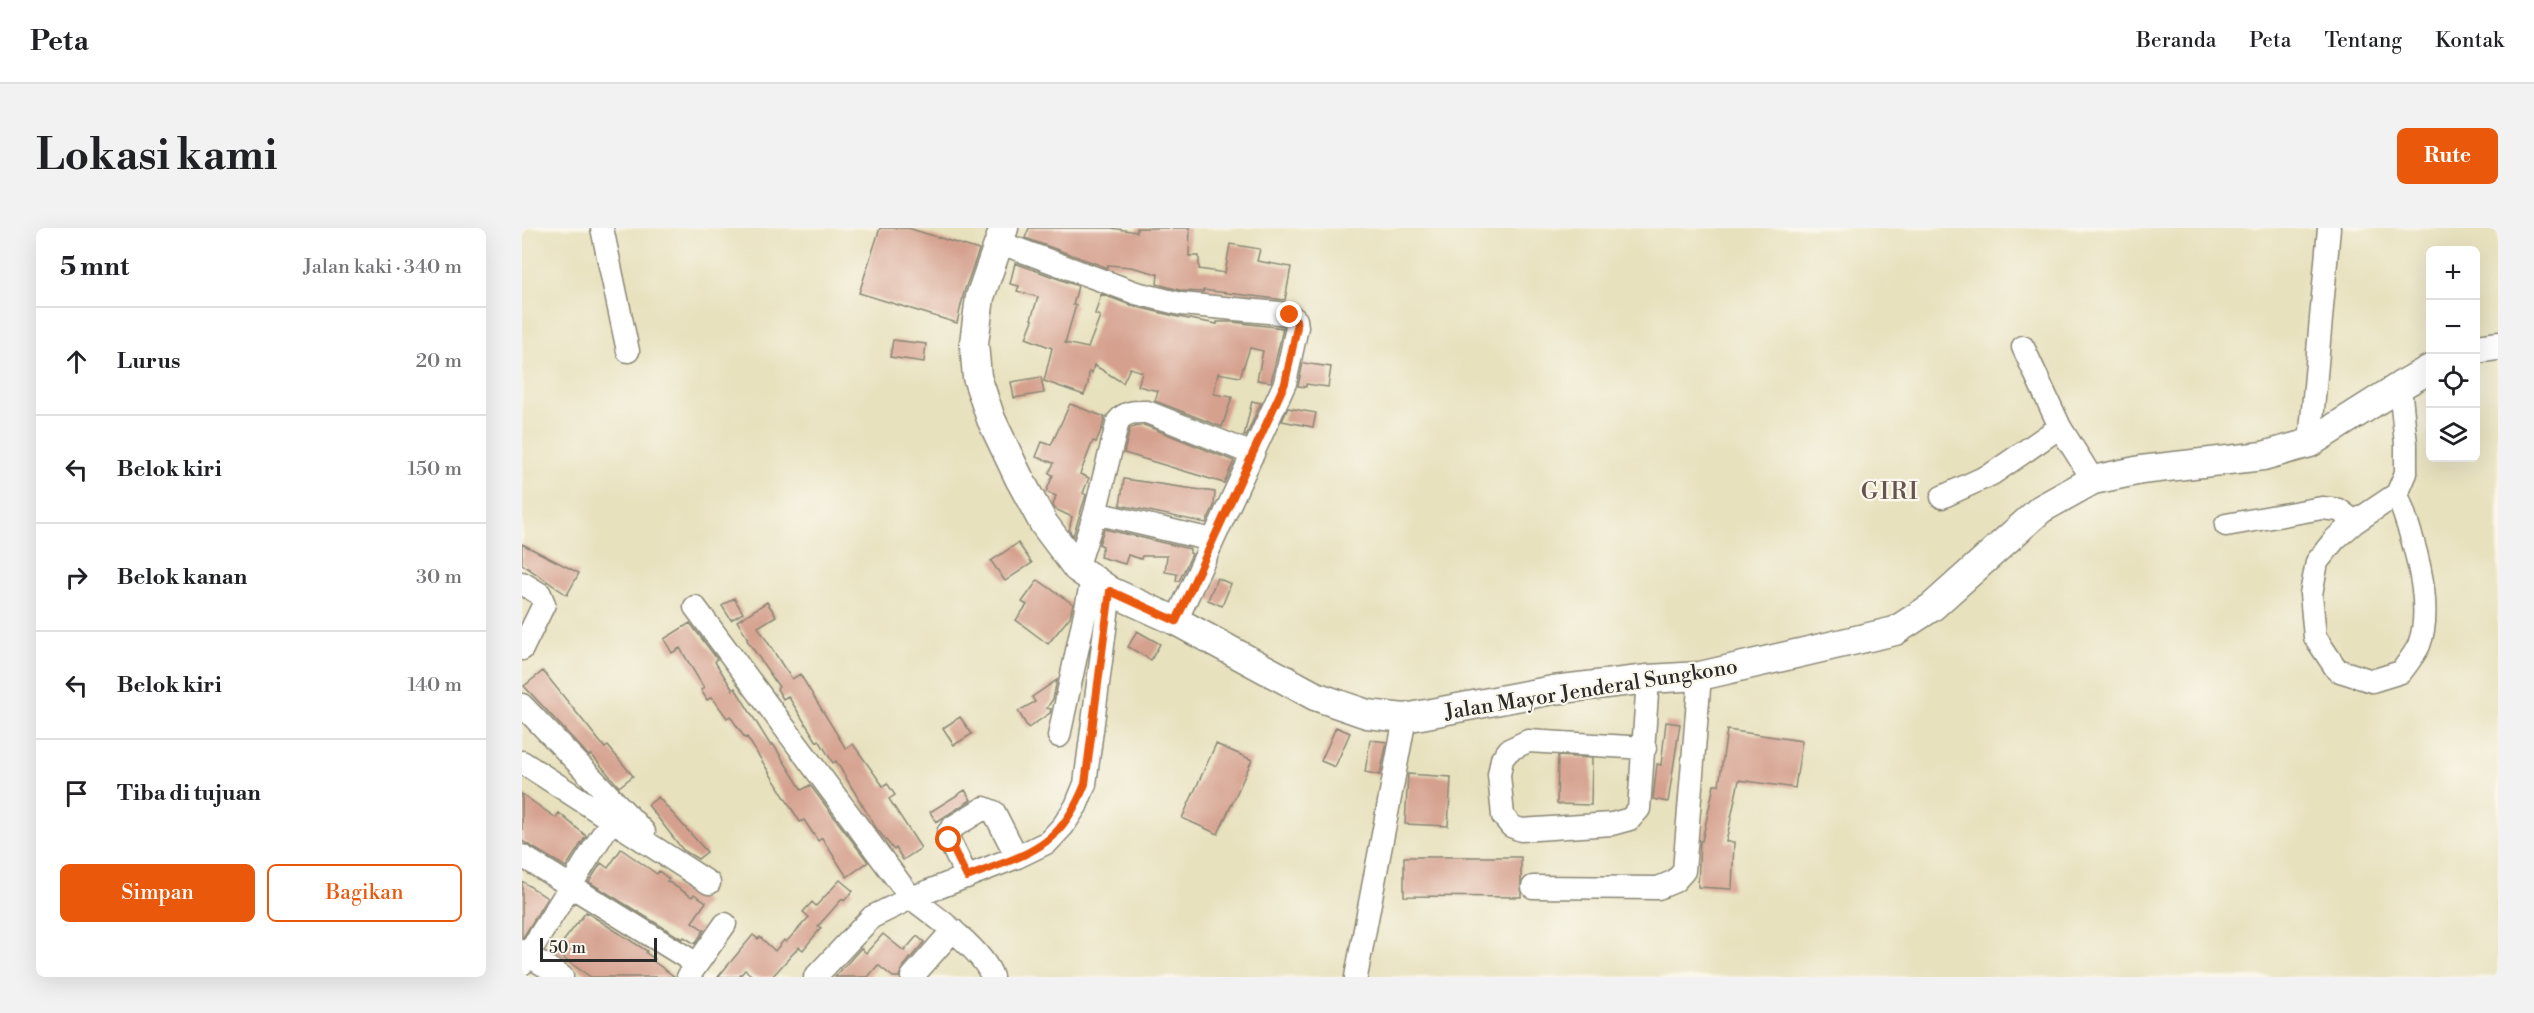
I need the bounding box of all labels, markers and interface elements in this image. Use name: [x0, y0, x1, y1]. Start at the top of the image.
text: Peta: [30, 24, 89, 59]
text: Beranda: [2136, 28, 2216, 54]
text: Peta: [2249, 28, 2291, 54]
text: Tentang: [2324, 28, 2402, 54]
text: Kontak: [2435, 28, 2504, 54]
button: Rute: [2397, 128, 2498, 184]
text: Lokasi kami: [36, 130, 277, 183]
map controls: [2426, 246, 2480, 462]
button: +: [2426, 246, 2480, 300]
text: 5 mnt: [60, 251, 129, 283]
text: Jalan kaki · 340 m: [303, 255, 462, 280]
button: −: [2426, 300, 2480, 354]
route end: [1276, 301, 1302, 327]
icon: ahead: [60, 345, 93, 378]
text: Lurus: [117, 348, 180, 375]
text: 20 m: [416, 349, 462, 374]
button: locate: [2426, 354, 2480, 408]
button: layers: [2426, 408, 2480, 462]
icon: left: [60, 453, 93, 486]
text: Belok kiri: [117, 456, 222, 483]
text: 150 m: [407, 457, 462, 482]
district label: GIRI: [1861, 477, 1919, 507]
icon: right: [60, 561, 93, 594]
text: Belok kanan: [117, 564, 247, 591]
text: 30 m: [416, 565, 462, 590]
street label: Jalan Mayor Jenderal Sungkono: [1442, 654, 1740, 726]
icon: left: [60, 669, 93, 702]
text: Belok kiri: [117, 672, 222, 699]
text: 140 m: [407, 673, 462, 698]
icon: arrive: [60, 777, 93, 810]
text: Tiba di tujuan: [117, 780, 261, 807]
route start: [935, 826, 961, 852]
button: Simpan: [60, 864, 255, 922]
button: Bagikan: [267, 864, 462, 922]
scale bar: [540, 935, 657, 962]
text: 50 m: [549, 938, 586, 958]

